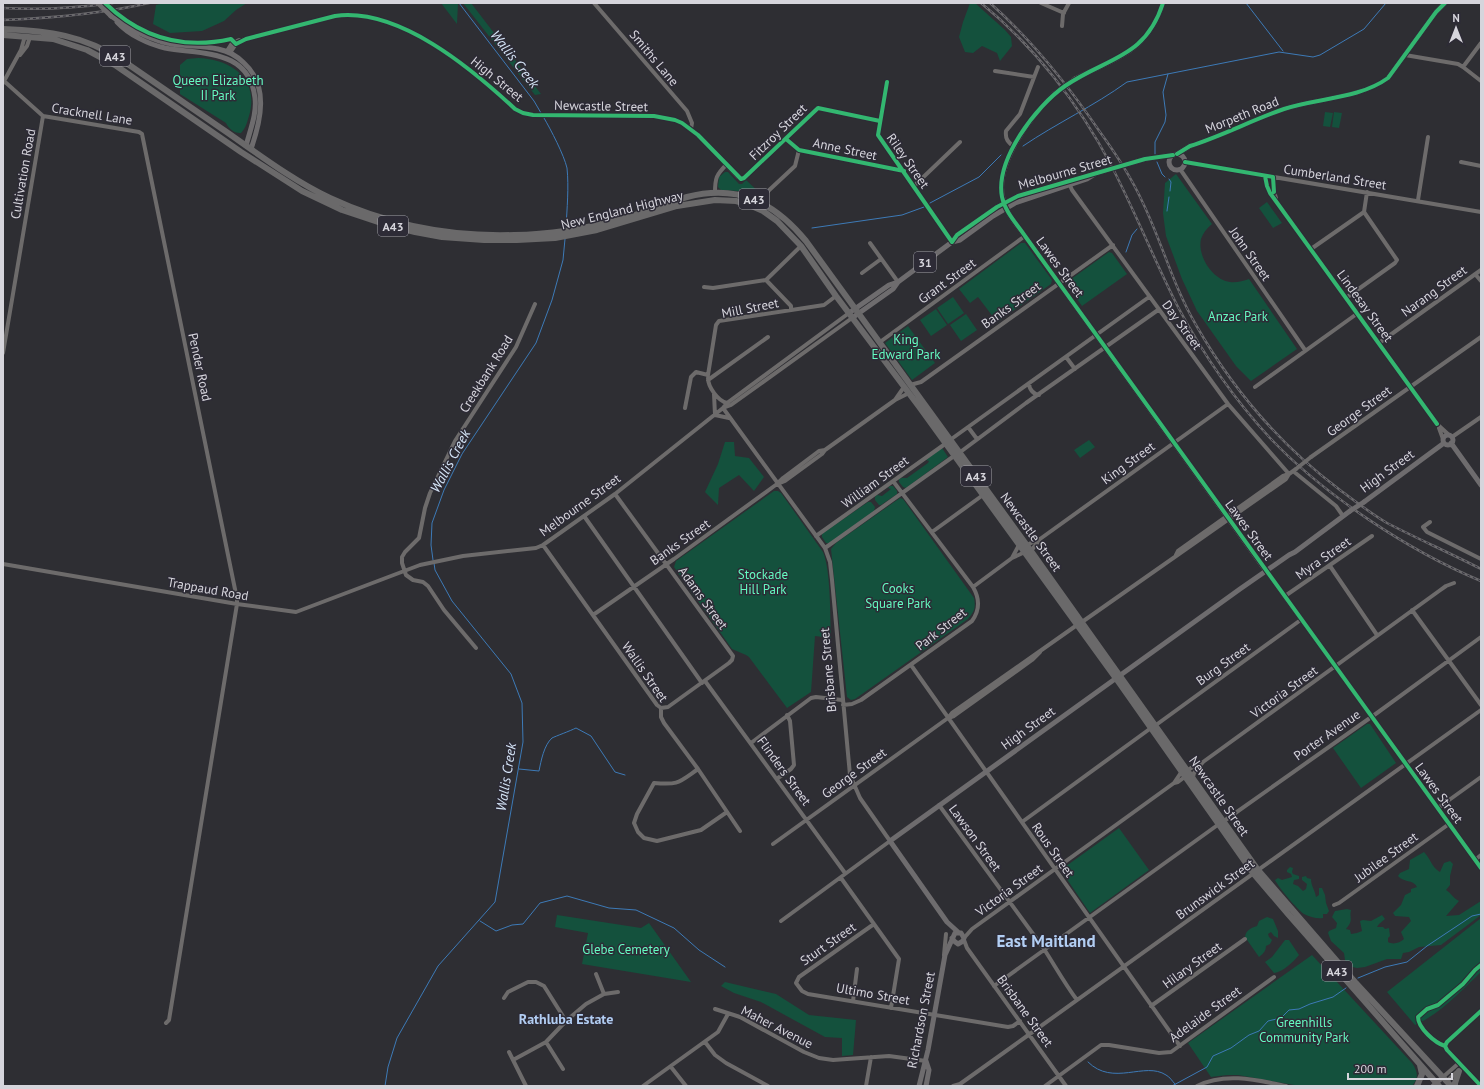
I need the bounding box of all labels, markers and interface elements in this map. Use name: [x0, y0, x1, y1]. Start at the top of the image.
north arrow: [1436, 8, 1476, 48]
text: N: [1452, 11, 1460, 25]
water label: Wallis Creek: [487, 26, 544, 92]
street label: Smiths Lane: [626, 26, 682, 90]
road number: A43: [100, 46, 130, 66]
street label: High Street: [467, 53, 527, 106]
park label: Queen Elizabeth II Park: [172, 72, 264, 104]
street label: Morpeth Road: [1203, 93, 1281, 137]
street label: Newcastle Street: [554, 97, 649, 115]
street label: Cracknell Lane: [50, 99, 134, 129]
street label: Fitzroy Street: [746, 100, 811, 164]
street label: Cultivation Road: [7, 127, 39, 221]
street label: Riley Street: [883, 130, 934, 192]
street label: Anne Street: [811, 134, 879, 164]
street label: Melbourne Street: [1016, 150, 1114, 193]
street label: Cumberland Street: [1282, 160, 1388, 194]
street label: New England Highway: [559, 187, 685, 233]
road number: A43: [739, 189, 769, 209]
road number: A43: [378, 216, 408, 236]
street label: John Street: [1225, 223, 1275, 285]
street label: Lawes Street: [1032, 233, 1088, 301]
road number: 31: [914, 252, 936, 272]
street label: Grant Street: [915, 254, 980, 308]
street label: Narang Street: [1398, 261, 1471, 320]
street label: Lindesay Street: [1333, 267, 1397, 346]
street label: Banks Street: [978, 277, 1045, 332]
street label: Mill Street: [720, 294, 781, 322]
street label: Day Street: [1158, 297, 1206, 354]
park label: Anzac Park: [1208, 308, 1269, 325]
street label: Pender Road: [184, 331, 216, 403]
park label: King Edward Park: [872, 331, 941, 363]
street label: Creekbank Road: [455, 332, 517, 416]
street label: George Street: [1323, 381, 1395, 440]
water label: Wallis Creek: [426, 426, 474, 496]
street label: King Street: [1098, 438, 1159, 488]
street label: High Street: [1357, 445, 1418, 496]
street label: William Street: [838, 452, 912, 512]
road number: A43: [961, 466, 991, 486]
street label: Melbourne Street: [536, 469, 624, 540]
street label: Newcastle Street: [997, 489, 1066, 575]
street label: Lawes Street: [1221, 496, 1277, 564]
street label: Banks Street: [647, 515, 714, 569]
street label: Myra Street: [1292, 532, 1355, 583]
street label: Adams Street: [674, 563, 732, 633]
park label: Stockade Hill Park: [738, 566, 788, 598]
street label: Trappaud Road: [166, 573, 250, 605]
park label: Cooks Square Park: [865, 580, 932, 612]
street label: Park Street: [912, 603, 970, 654]
street label: Brisbane Street: [816, 626, 840, 713]
street label: Wallis Street: [618, 638, 672, 706]
street label: Burg Street: [1193, 638, 1254, 689]
street label: Victoria Street: [1246, 662, 1321, 723]
street label: High Street: [998, 702, 1059, 753]
street label: Porter Avenue: [1290, 706, 1364, 764]
street label: Flinders Street: [753, 733, 815, 809]
water label: Wallis Creek: [492, 741, 520, 812]
street label: George Street: [818, 743, 890, 802]
street label: Newcastle Street: [1185, 753, 1253, 840]
street label: Lawes Street: [1411, 759, 1467, 827]
street label: Lawson Street: [945, 801, 1005, 875]
street label: Rous Street: [1028, 819, 1078, 881]
street label: Jubilee Street: [1350, 828, 1422, 886]
street label: Brunswick Street: [1172, 854, 1258, 923]
street label: Victoria Street: [971, 860, 1046, 921]
street label: Sturt Street: [797, 918, 860, 969]
district label: East Maitland: [996, 930, 1096, 952]
street label: Hilary Street: [1159, 937, 1225, 992]
park label: Glebe Cemetery: [582, 941, 670, 958]
road number: A43: [1322, 961, 1352, 981]
street label: Richardson Street: [903, 970, 939, 1070]
street label: Brisbane Street: [993, 972, 1057, 1051]
street label: Ultimo Street: [835, 979, 912, 1009]
street label: Adelaide Street: [1166, 982, 1245, 1046]
street label: Maher Avenue: [738, 1002, 816, 1052]
district label: Rathluba Estate: [519, 1010, 613, 1028]
park label: Greenhills Community Park: [1259, 1014, 1350, 1046]
scale bar: [1348, 1055, 1452, 1081]
text: 200 m: [1354, 1061, 1387, 1076]

